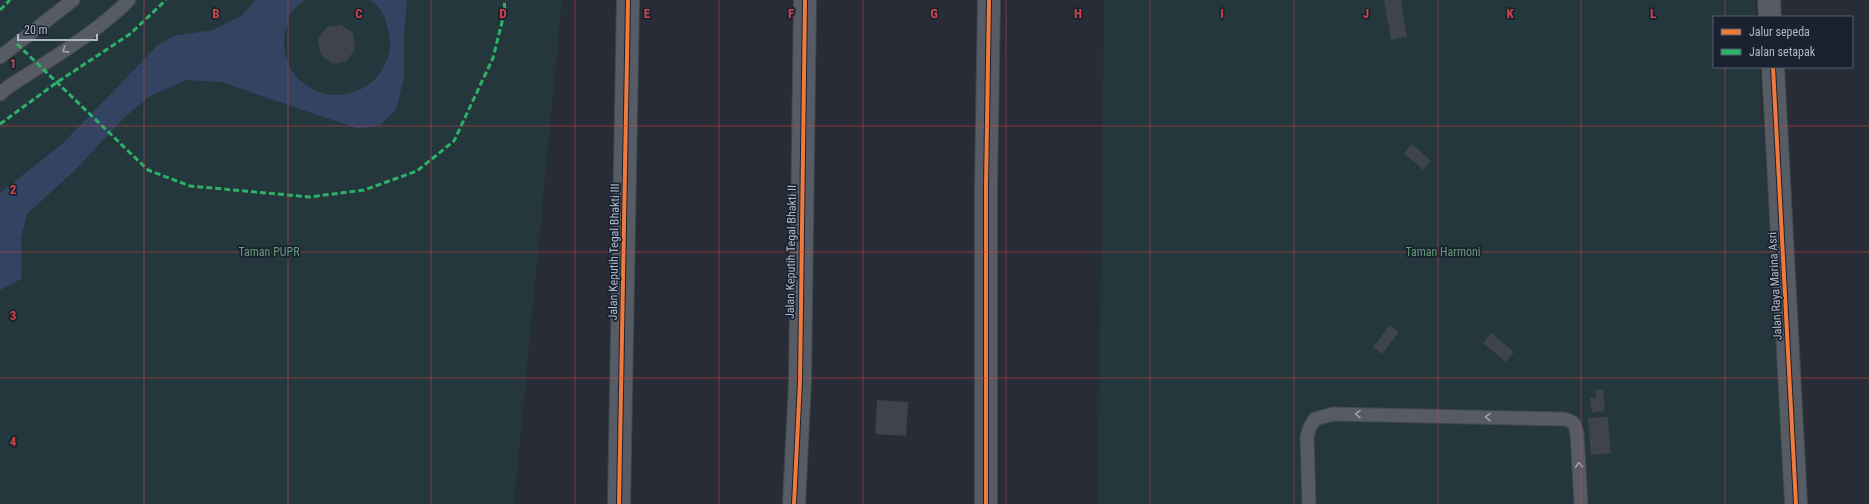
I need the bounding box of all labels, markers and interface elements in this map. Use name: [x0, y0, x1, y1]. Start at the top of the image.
text: B: [212, 6, 220, 21]
text: C: [355, 6, 363, 21]
text: D: [499, 6, 507, 21]
text: E: [644, 6, 651, 21]
text: F: [788, 6, 794, 21]
text: G: [930, 6, 938, 21]
text: H: [1074, 6, 1082, 21]
text: I: [1220, 6, 1224, 21]
text: J: [1363, 6, 1369, 21]
text: K: [1506, 6, 1514, 21]
text: L: [1650, 6, 1656, 21]
scale bar: [18, 16, 97, 42]
legend: [1713, 16, 1853, 68]
text: 20 m: [24, 23, 48, 37]
text: Jalur sepeda: [1749, 25, 1810, 39]
one-way arrow: [62, 45, 69, 52]
text: Jalan setapak: [1749, 45, 1816, 59]
text: 1: [10, 56, 16, 71]
text: 2: [10, 182, 17, 197]
street label: Jalan Keputih Tegal Bhakti III: [606, 183, 622, 321]
street label: Jalan Keputih Tegal Bhakti II: [783, 185, 799, 319]
street label: Jalan Raya Marina Asri: [1765, 232, 1785, 340]
park label: Taman PUPR: [238, 245, 300, 259]
park label: Taman Harmoni: [1405, 245, 1481, 259]
text: 3: [10, 308, 16, 323]
one-way arrow: [1355, 410, 1361, 418]
one-way arrow: [1485, 413, 1491, 421]
text: 4: [10, 434, 17, 449]
one-way arrow: [1574, 462, 1583, 468]

